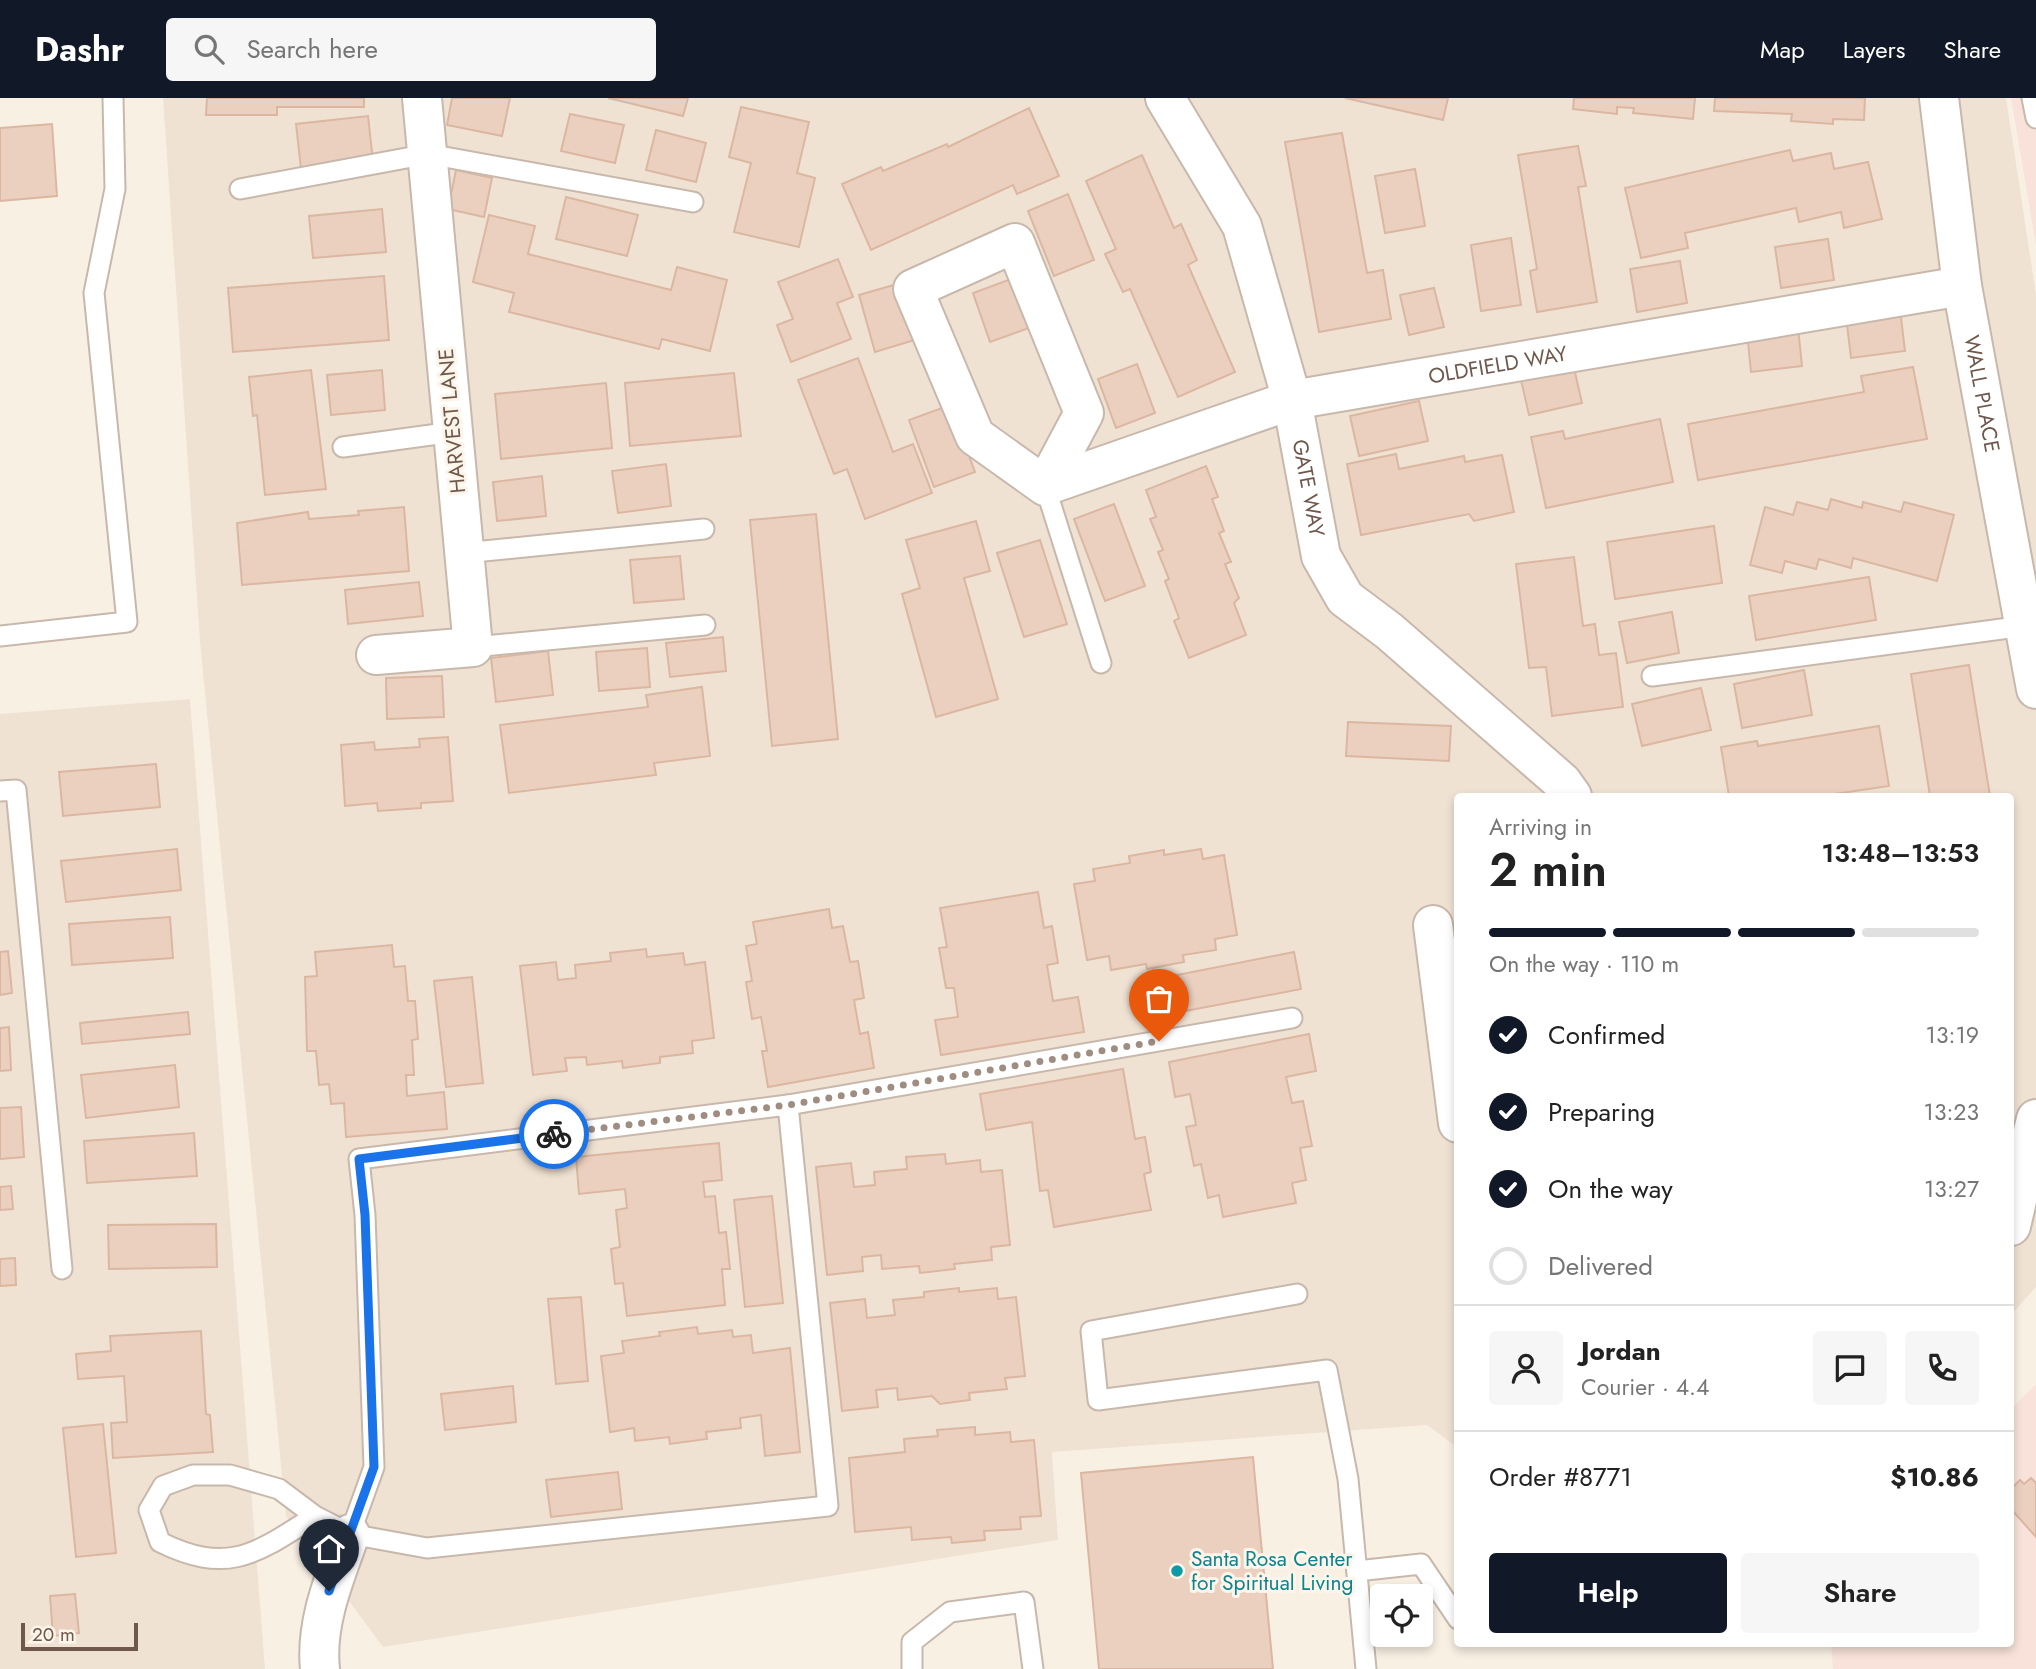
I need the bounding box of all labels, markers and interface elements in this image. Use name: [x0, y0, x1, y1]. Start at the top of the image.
search box: [166, 18, 656, 81]
text: Dashr: [35, 26, 124, 73]
icon: search: [190, 30, 228, 68]
text: Search here: [246, 30, 378, 68]
text: Map: [1760, 32, 1805, 67]
text: Layers: [1843, 32, 1905, 67]
text: Share: [1943, 32, 2001, 67]
street label: WALL PLACE: [1956, 333, 2007, 455]
street label: OLDFIELD WAY: [1426, 338, 1570, 392]
street label: HARVEST LANE: [431, 347, 473, 495]
street label: GATE WAY: [1285, 437, 1332, 539]
text: Arriving in: [1489, 810, 1592, 844]
text: 13:48–13:53: [1822, 834, 1979, 872]
text: 2 min: [1489, 837, 1607, 903]
text: On the way · 110 m: [1489, 947, 1679, 981]
pin: [1129, 969, 1189, 1041]
icon: bag: [1140, 980, 1178, 1018]
icon: check: [1489, 1016, 1527, 1054]
text: Confirmed: [1548, 1016, 1665, 1054]
text: 13:19: [1926, 1018, 1979, 1052]
icon: check: [1489, 1093, 1527, 1131]
text: Preparing: [1548, 1093, 1655, 1131]
text: 13:23: [1924, 1095, 1979, 1129]
courier: [519, 1099, 589, 1169]
icon: bike: [535, 1115, 573, 1153]
icon: check: [1489, 1170, 1527, 1208]
text: On the way: [1548, 1170, 1673, 1208]
text: 13:27: [1924, 1172, 1979, 1206]
text: Delivered: [1548, 1247, 1653, 1285]
button: person: [1489, 1331, 1563, 1405]
button: chat: [1813, 1331, 1887, 1405]
button: phone: [1905, 1331, 1979, 1405]
text: Jordan: [1581, 1332, 1661, 1370]
text: Courier · 4.4: [1581, 1370, 1709, 1404]
text: Order #8771: [1489, 1458, 1632, 1496]
text: $10.86: [1890, 1458, 1979, 1496]
pin: [299, 1519, 359, 1591]
icon: home: [310, 1530, 348, 1568]
place label: Santa Rosa Center for Spiritual Living: [1191, 1544, 1353, 1598]
button: Help: [1489, 1553, 1727, 1633]
button: Share: [1741, 1553, 1979, 1633]
marker: Santa Rosa Center for Spiritual Living: [1169, 1563, 1185, 1579]
map controls: [1370, 1584, 1433, 1647]
button: locate: [1370, 1584, 1433, 1647]
scale bar: [21, 1620, 138, 1652]
text: 20 m: [32, 1621, 75, 1648]

